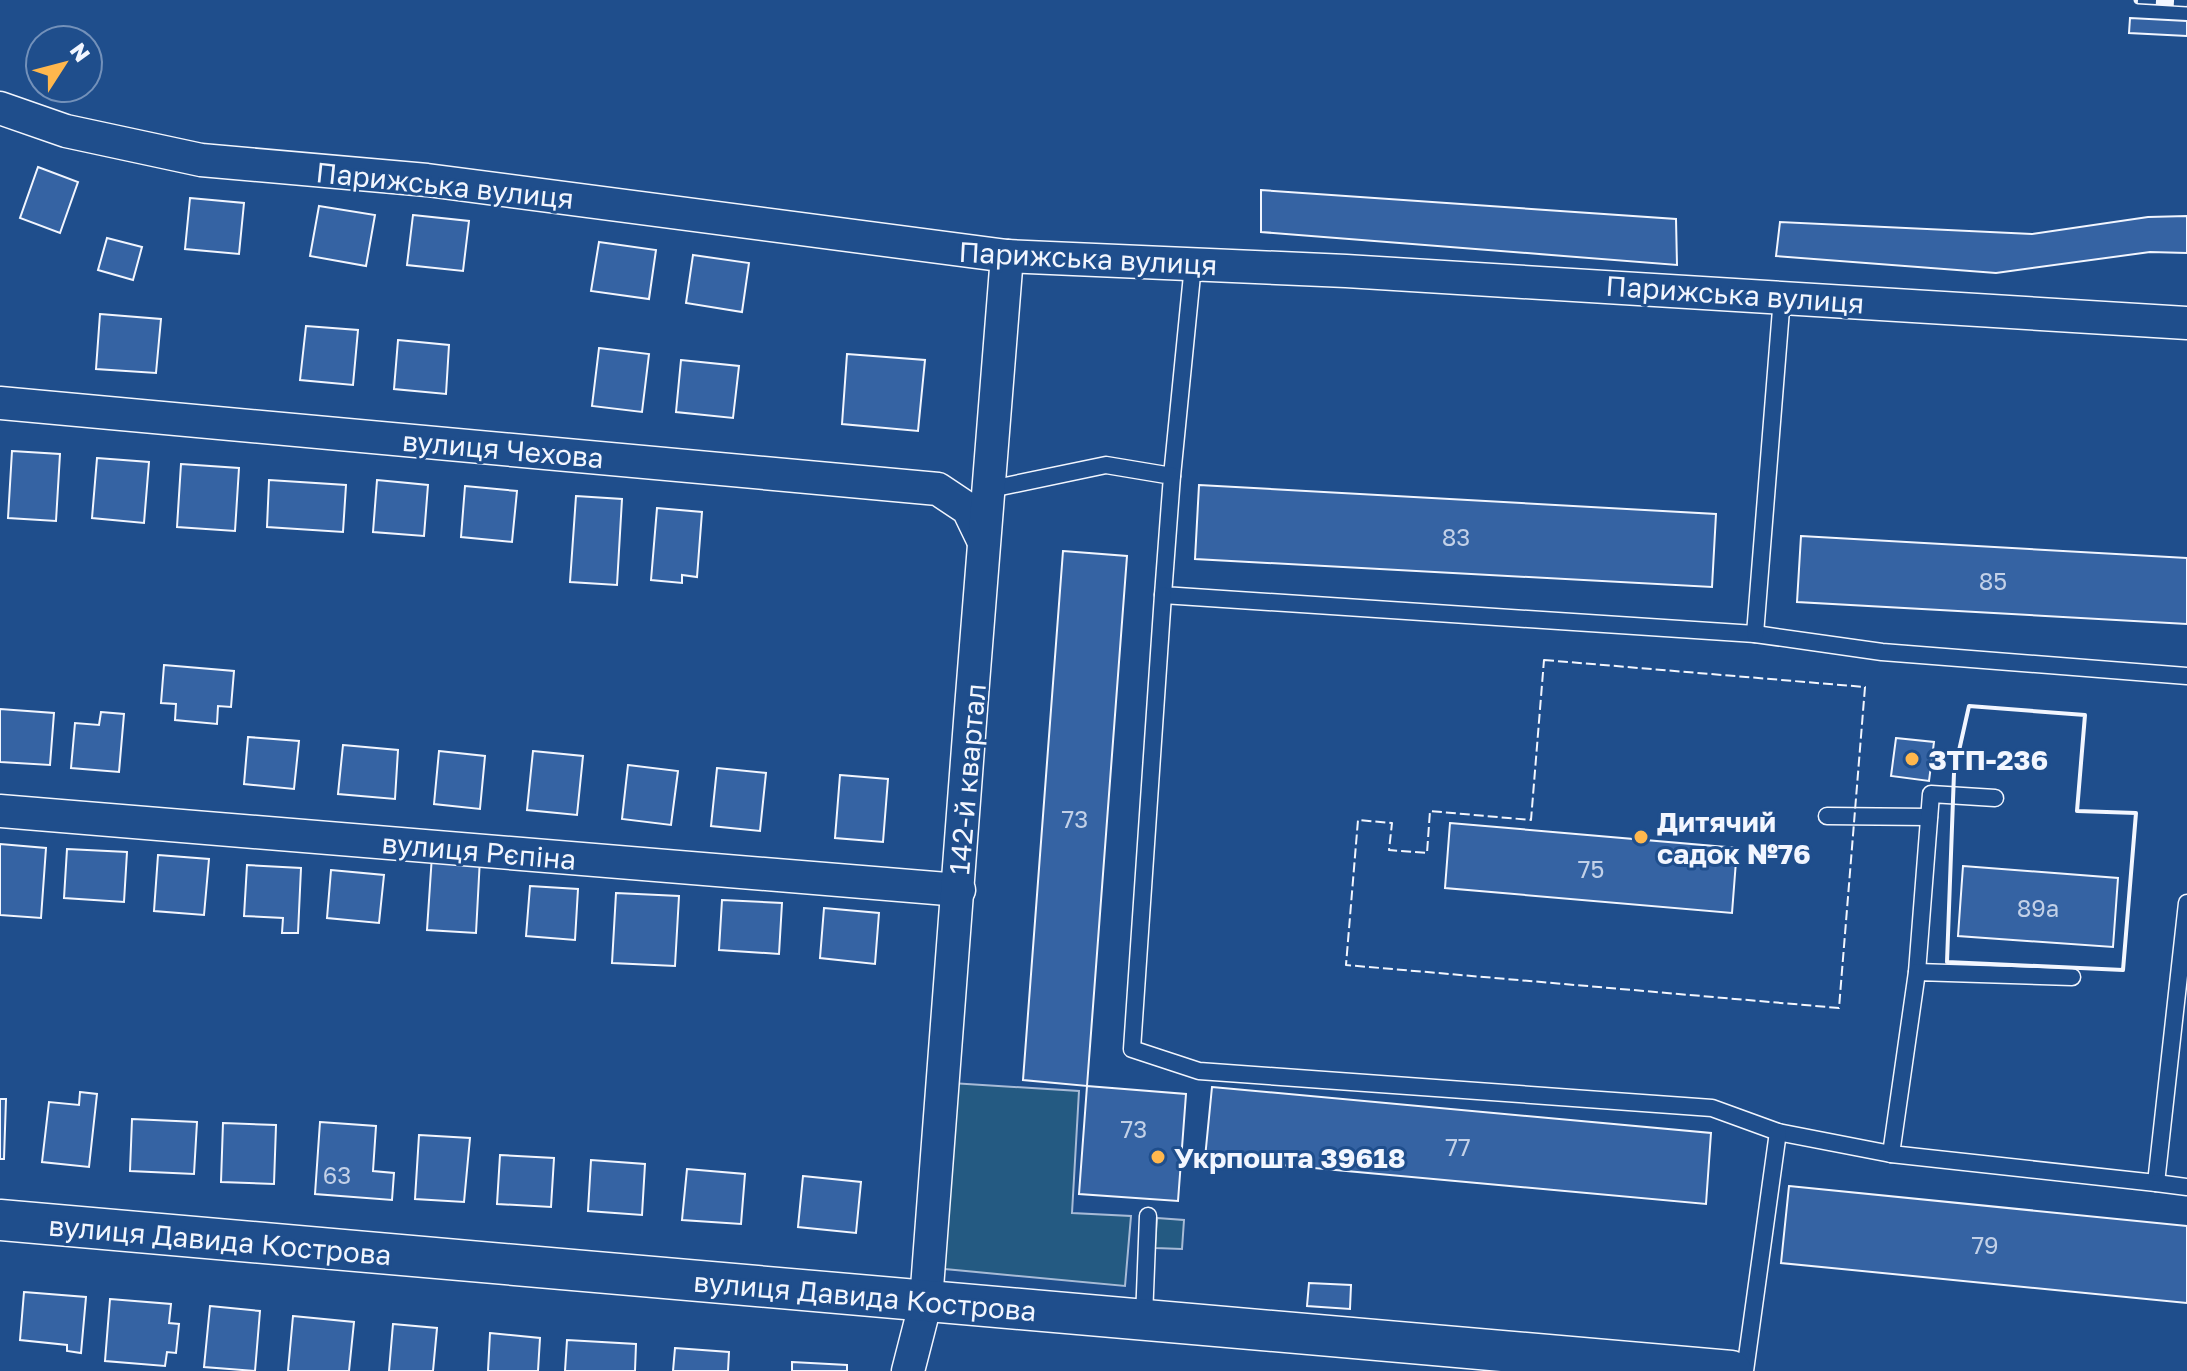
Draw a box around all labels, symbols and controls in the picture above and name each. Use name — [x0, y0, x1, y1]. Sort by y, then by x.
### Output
north arrow — [24, 24, 104, 104]
text: N — [65, 37, 96, 67]
street label: Парижська вулиця — [314, 155, 576, 215]
street label: Парижська вулиця — [958, 235, 1218, 281]
street label: Парижська вулиця — [1605, 269, 1865, 319]
street label: вулиця Чехова — [401, 424, 605, 474]
house number: 83 — [1442, 522, 1470, 551]
house number: 85 — [1979, 566, 2007, 595]
street label: 142-й квартал — [942, 682, 992, 876]
place label: ЗТП-236 — [1928, 743, 2048, 776]
marker: ЗТП-236 — [1903, 750, 1921, 768]
house number: 73 — [1062, 804, 1088, 833]
place label: Дитячий садок №76 — [1657, 805, 1811, 870]
street label: вулиця Рєпіна — [380, 826, 578, 876]
marker: Дитячий садок №76 — [1632, 828, 1650, 846]
house number: 75 — [1578, 854, 1604, 883]
house number: 89а — [2017, 893, 2059, 922]
house number: 73 — [1121, 1114, 1147, 1143]
house number: 77 — [1445, 1132, 1471, 1161]
place label: Укрпошта 39618 — [1174, 1141, 1406, 1174]
marker: Укрпошта 39618 — [1149, 1148, 1167, 1166]
house number: 63 — [323, 1160, 351, 1189]
street label: вулиця Давида Кострова — [47, 1209, 393, 1271]
house number: 79 — [1971, 1230, 1999, 1259]
street label: вулиця Давида Кострова — [692, 1265, 1038, 1327]

